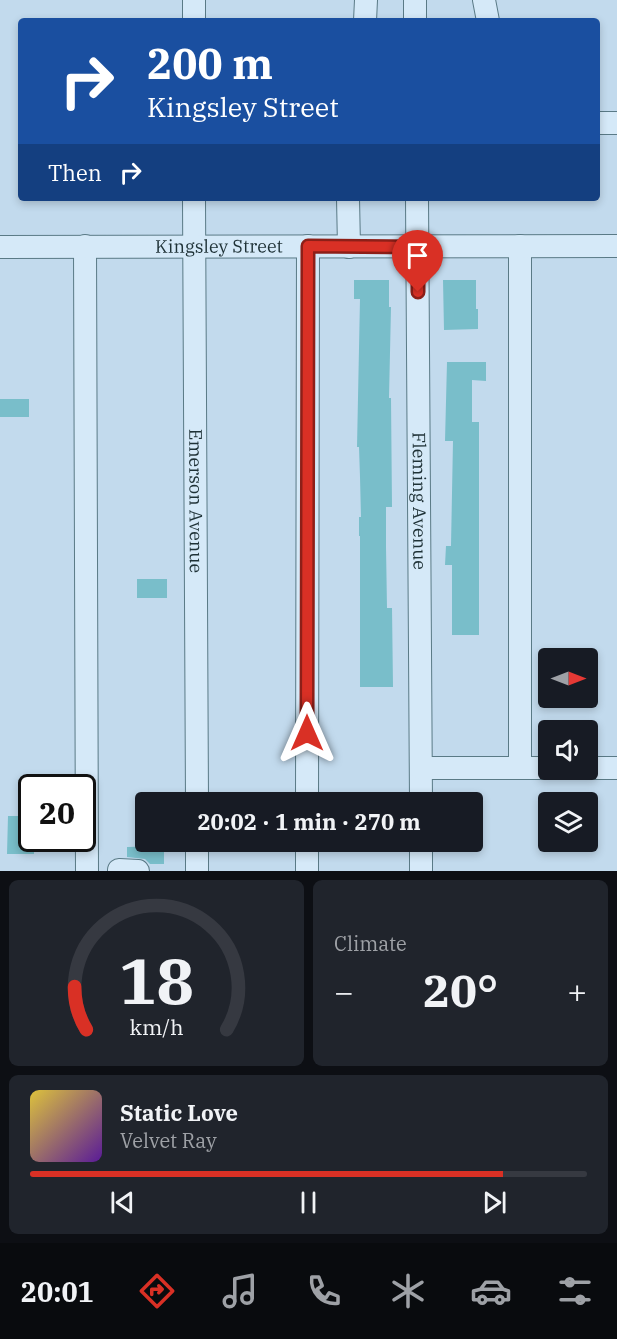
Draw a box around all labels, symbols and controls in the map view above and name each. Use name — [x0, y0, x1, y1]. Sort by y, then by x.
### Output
text: 200 m — [147, 36, 273, 91]
icon: right — [48, 42, 126, 120]
text: Kingsley Street — [147, 89, 339, 124]
icon: right — [114, 156, 147, 189]
text: Then — [48, 158, 102, 187]
pin — [392, 230, 443, 292]
street label: Kingsley Street — [155, 235, 283, 258]
icon: arrive — [401, 239, 434, 272]
street label: Emerson Avenue — [184, 429, 208, 573]
street label: Fleming Avenue — [408, 432, 431, 570]
north arrow — [538, 648, 598, 708]
map controls — [538, 648, 598, 852]
position arrow — [275, 701, 339, 765]
button: sound — [538, 720, 598, 780]
speed limit sign: 20 — [18, 774, 96, 852]
button: layers — [538, 792, 598, 852]
text: 20:02 · 1 min · 270 m — [197, 807, 421, 836]
text: Climate — [334, 930, 407, 957]
text: 18 — [119, 940, 194, 1021]
text: 20° — [423, 961, 498, 1019]
text: − — [334, 970, 354, 1013]
text: + — [567, 970, 587, 1013]
text: km/h — [129, 1013, 184, 1041]
text: Static Love — [120, 1098, 238, 1127]
text: Velvet Ray — [120, 1127, 217, 1154]
icon: previous — [106, 1186, 139, 1219]
icon: pause — [292, 1186, 325, 1219]
icon: next — [478, 1186, 511, 1219]
icon: directions — [136, 1270, 178, 1312]
icon: music — [219, 1270, 261, 1312]
icon: phone — [303, 1270, 345, 1312]
icon: climate — [387, 1270, 429, 1312]
icon: car — [470, 1270, 512, 1312]
icon: filters — [554, 1270, 596, 1312]
text: 20:01 — [21, 1274, 94, 1309]

